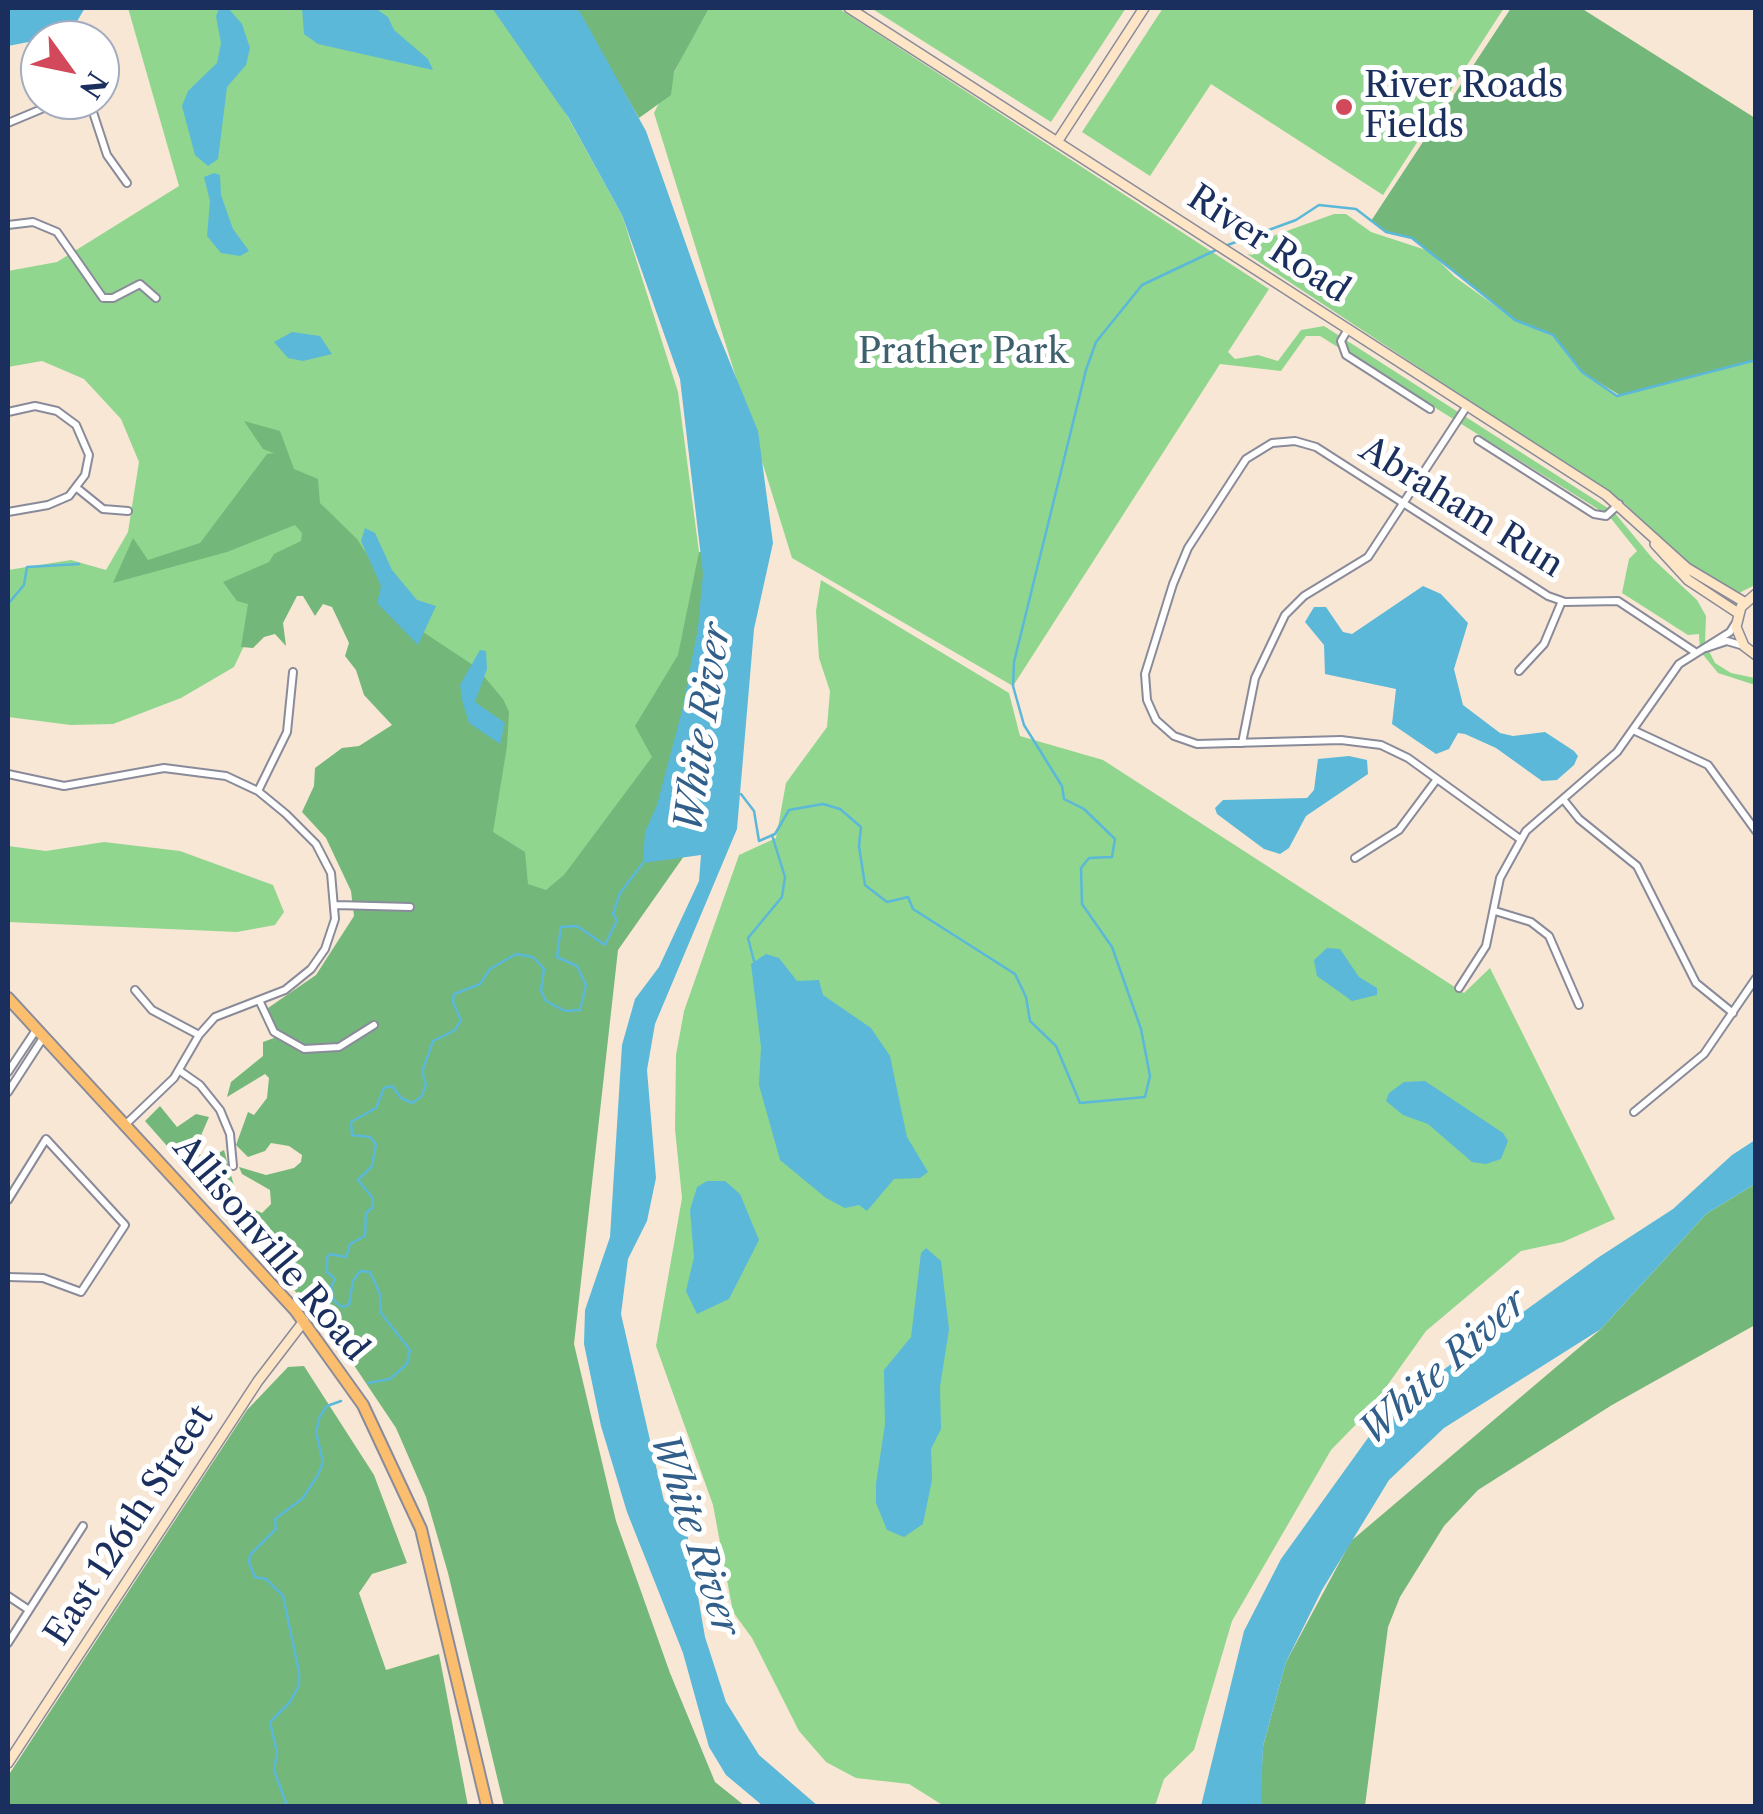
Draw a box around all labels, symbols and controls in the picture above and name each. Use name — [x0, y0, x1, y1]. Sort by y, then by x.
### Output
north arrow — [20, 20, 120, 120]
text: N — [73, 66, 114, 105]
place label: River Roads Fields — [1364, 66, 1563, 148]
marker: River Roads Fields — [1333, 96, 1355, 118]
street label: River Road — [1179, 177, 1357, 313]
park label: Prather Park — [858, 332, 1068, 374]
street label: Abraham Run — [1352, 429, 1570, 587]
water label: White River — [667, 620, 741, 836]
street label: Allisonville Road — [164, 1128, 376, 1370]
water label: White River — [1350, 1280, 1538, 1456]
street label: East 126th Street — [37, 1398, 223, 1654]
water label: White River — [640, 1428, 748, 1642]

